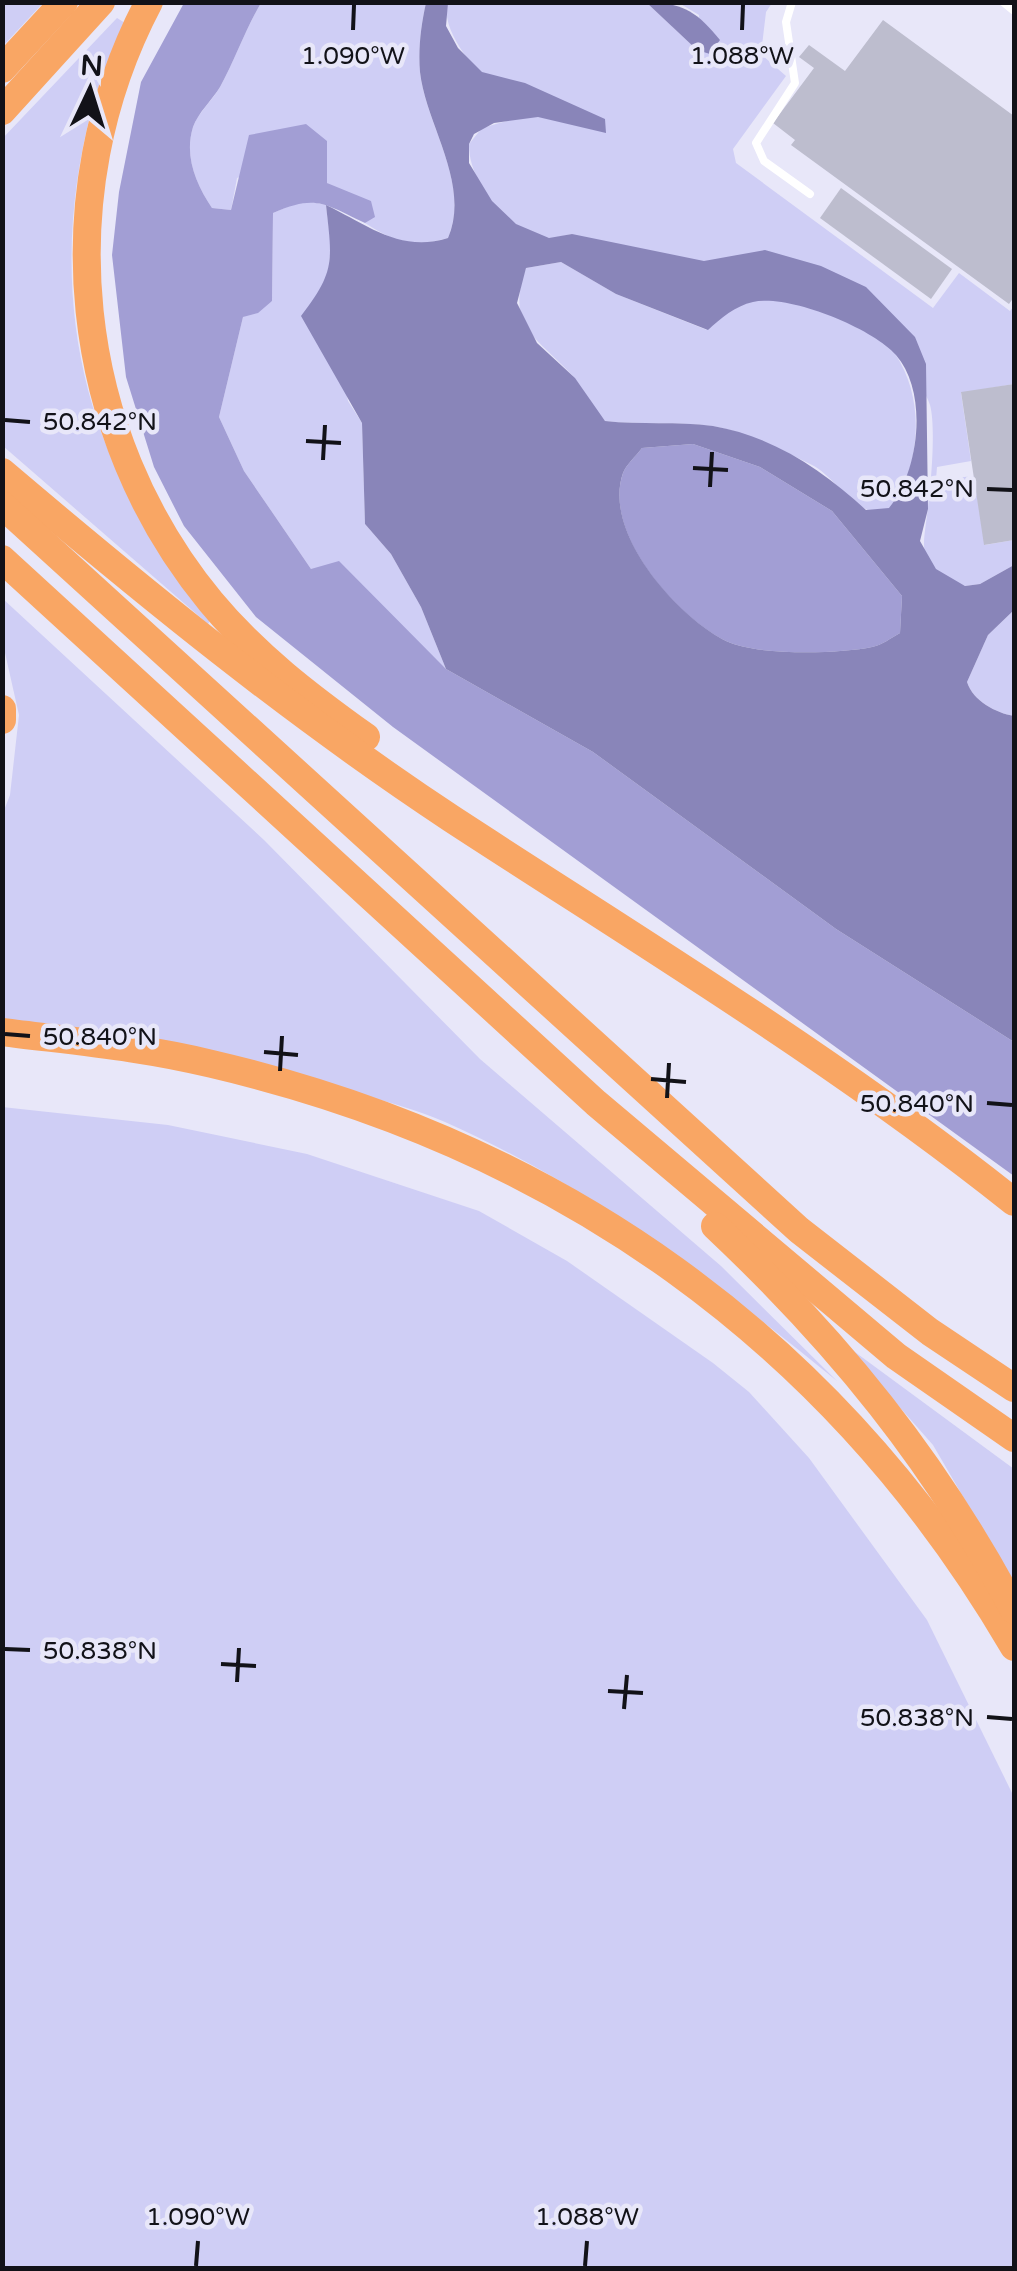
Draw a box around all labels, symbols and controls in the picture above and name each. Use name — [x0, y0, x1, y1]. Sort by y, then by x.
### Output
north arrow — [40, 40, 140, 140]
text: 1.090°W — [301, 41, 405, 71]
text: 1.088°W — [690, 41, 794, 71]
text: N — [79, 48, 104, 84]
text: 50.842°N — [43, 407, 157, 437]
text: 50.842°N — [860, 474, 974, 504]
text: 50.840°N — [43, 1022, 157, 1052]
text: 50.840°N — [860, 1089, 974, 1119]
text: 50.838°N — [43, 1636, 157, 1666]
text: 50.838°N — [860, 1703, 974, 1733]
text: 1.090°W — [146, 2202, 250, 2232]
text: 1.088°W — [535, 2202, 639, 2232]

